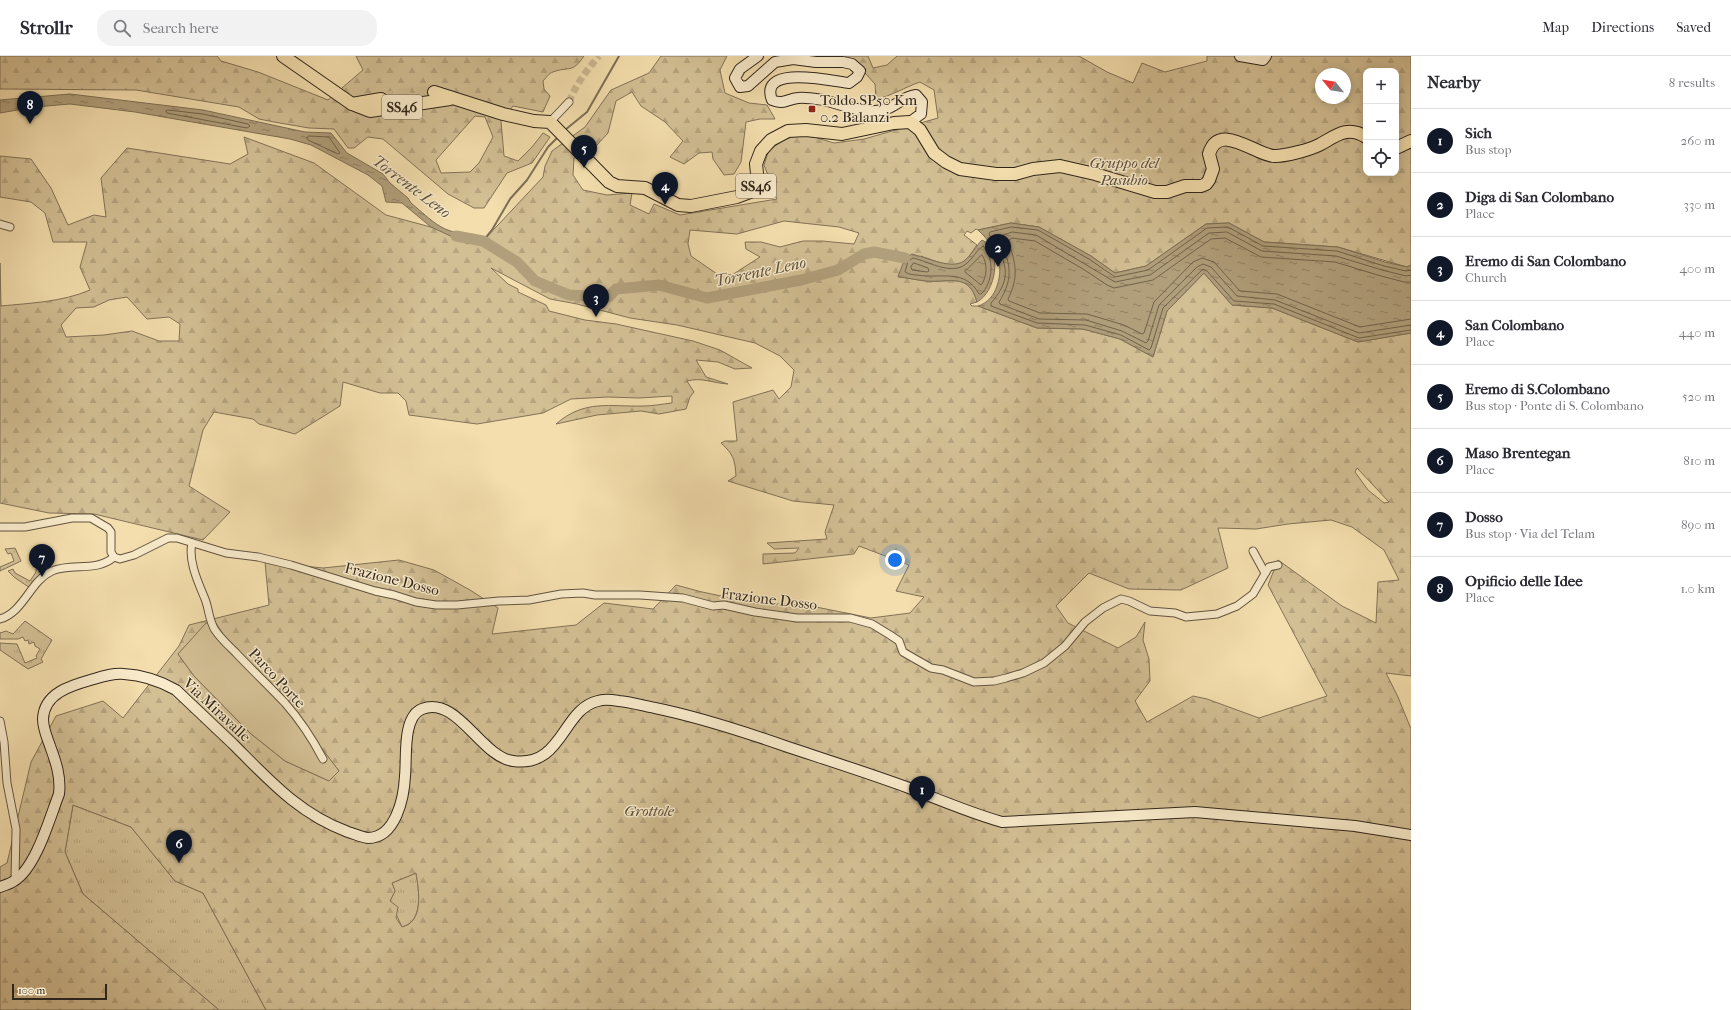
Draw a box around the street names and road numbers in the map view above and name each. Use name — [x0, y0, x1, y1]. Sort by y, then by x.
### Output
road number: SS46 — [382, 95, 422, 119]
road number: SS46 — [736, 174, 776, 198]
street label: Frazione Dosso — [343, 559, 442, 600]
street label: Frazione Dosso — [720, 584, 819, 614]
street label: Parco Porte — [245, 644, 310, 712]
street label: Via Miravalle — [179, 674, 255, 746]

